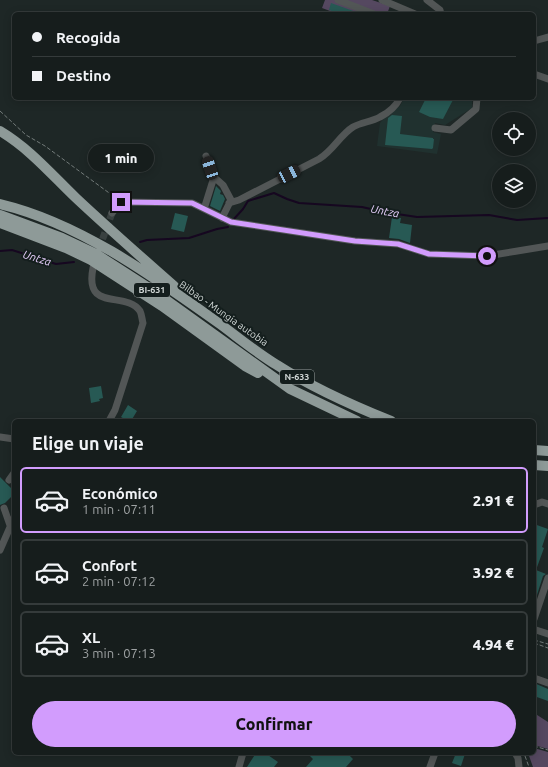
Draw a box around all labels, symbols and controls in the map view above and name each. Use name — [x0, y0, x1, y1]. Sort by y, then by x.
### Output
text: Recogida — [56, 29, 120, 46]
text: Destino — [56, 67, 111, 84]
map controls — [492, 112, 536, 208]
button: locate — [492, 112, 536, 156]
callout: 1 min — [88, 144, 154, 172]
text: 1 min — [104, 151, 138, 165]
car — [201, 155, 219, 181]
car — [276, 163, 302, 185]
button: layers — [492, 164, 536, 208]
route end — [112, 193, 130, 211]
water label: Untza — [370, 202, 400, 220]
route start — [478, 247, 496, 265]
water label: Untza — [21, 248, 53, 268]
street label: Bilbao - Mungia autobia — [177, 279, 270, 348]
road number: BI-631 — [134, 283, 170, 297]
road number: N-633 — [280, 370, 314, 384]
text: Elige un viaje — [32, 433, 144, 453]
icon: car — [34, 482, 70, 518]
text: Económico — [82, 485, 158, 502]
text: 2.91 € — [473, 492, 514, 509]
text: 1 min · 07:11 — [82, 502, 156, 516]
icon: car — [34, 554, 70, 590]
text: Confort — [82, 557, 137, 574]
text: 3.92 € — [473, 564, 514, 581]
text: 2 min · 07:12 — [82, 574, 156, 588]
icon: car — [34, 626, 70, 662]
text: XL — [82, 629, 100, 646]
text: 4.94 € — [473, 636, 514, 653]
text: 3 min · 07:13 — [82, 646, 156, 660]
button: Confirmar — [32, 701, 516, 747]

